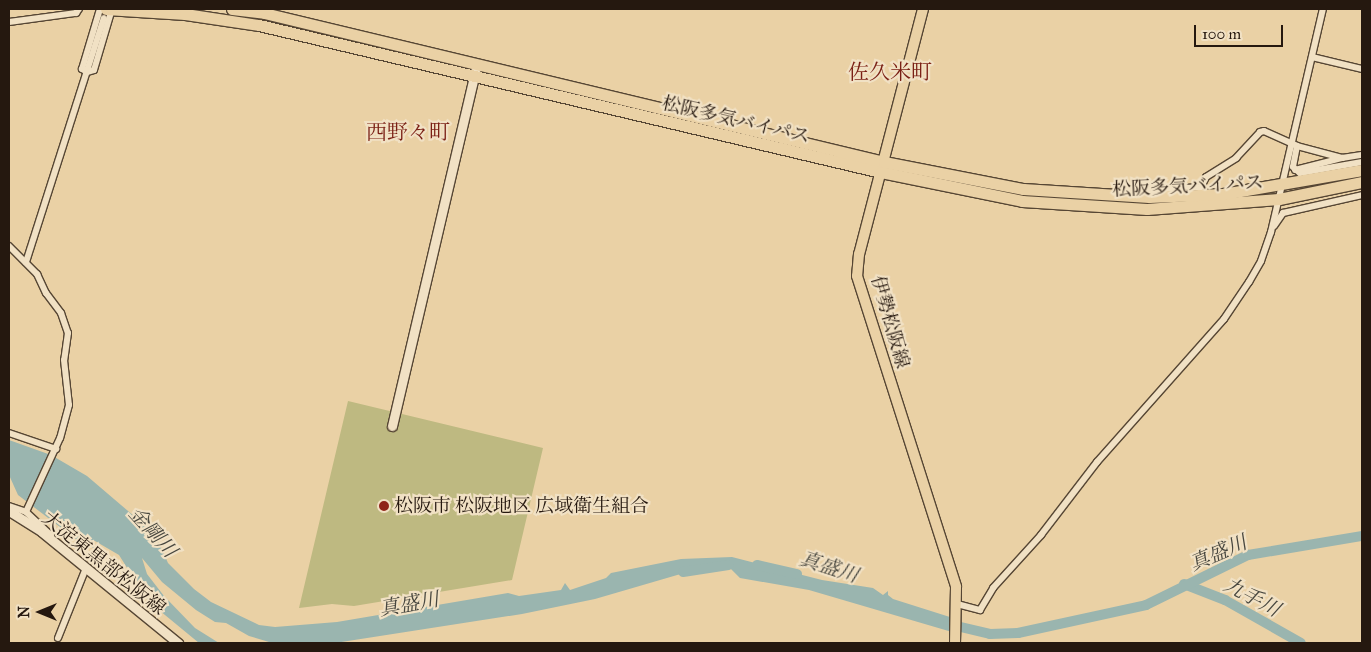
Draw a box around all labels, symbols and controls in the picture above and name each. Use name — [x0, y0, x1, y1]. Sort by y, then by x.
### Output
scale bar — [1196, 15, 1285, 47]
text: 100 m — [1202, 25, 1241, 43]
district label: 佐久米町 — [848, 59, 932, 85]
street label: 松阪多気バイパス — [659, 92, 813, 148]
district label: 西野々町 — [366, 119, 450, 145]
street label: 松阪多気バイパス — [1112, 171, 1264, 201]
street label: 伊勢松阪線 — [866, 273, 914, 371]
place label: 松阪市 松阪地区 広域衛生組合 — [394, 495, 649, 517]
marker: 松阪市 松阪地区 広域衛生組合 — [378, 500, 390, 512]
water label: 金剛川 — [124, 502, 182, 562]
street label: 大淀東黒部松阪線 — [38, 506, 170, 620]
water label: 真盛川 — [1186, 530, 1250, 576]
water label: 真盛川 — [797, 546, 861, 588]
water label: 九手川 — [1220, 572, 1284, 622]
north arrow — [15, 587, 65, 637]
water label: 真盛川 — [377, 587, 441, 621]
text: N — [16, 606, 33, 618]

